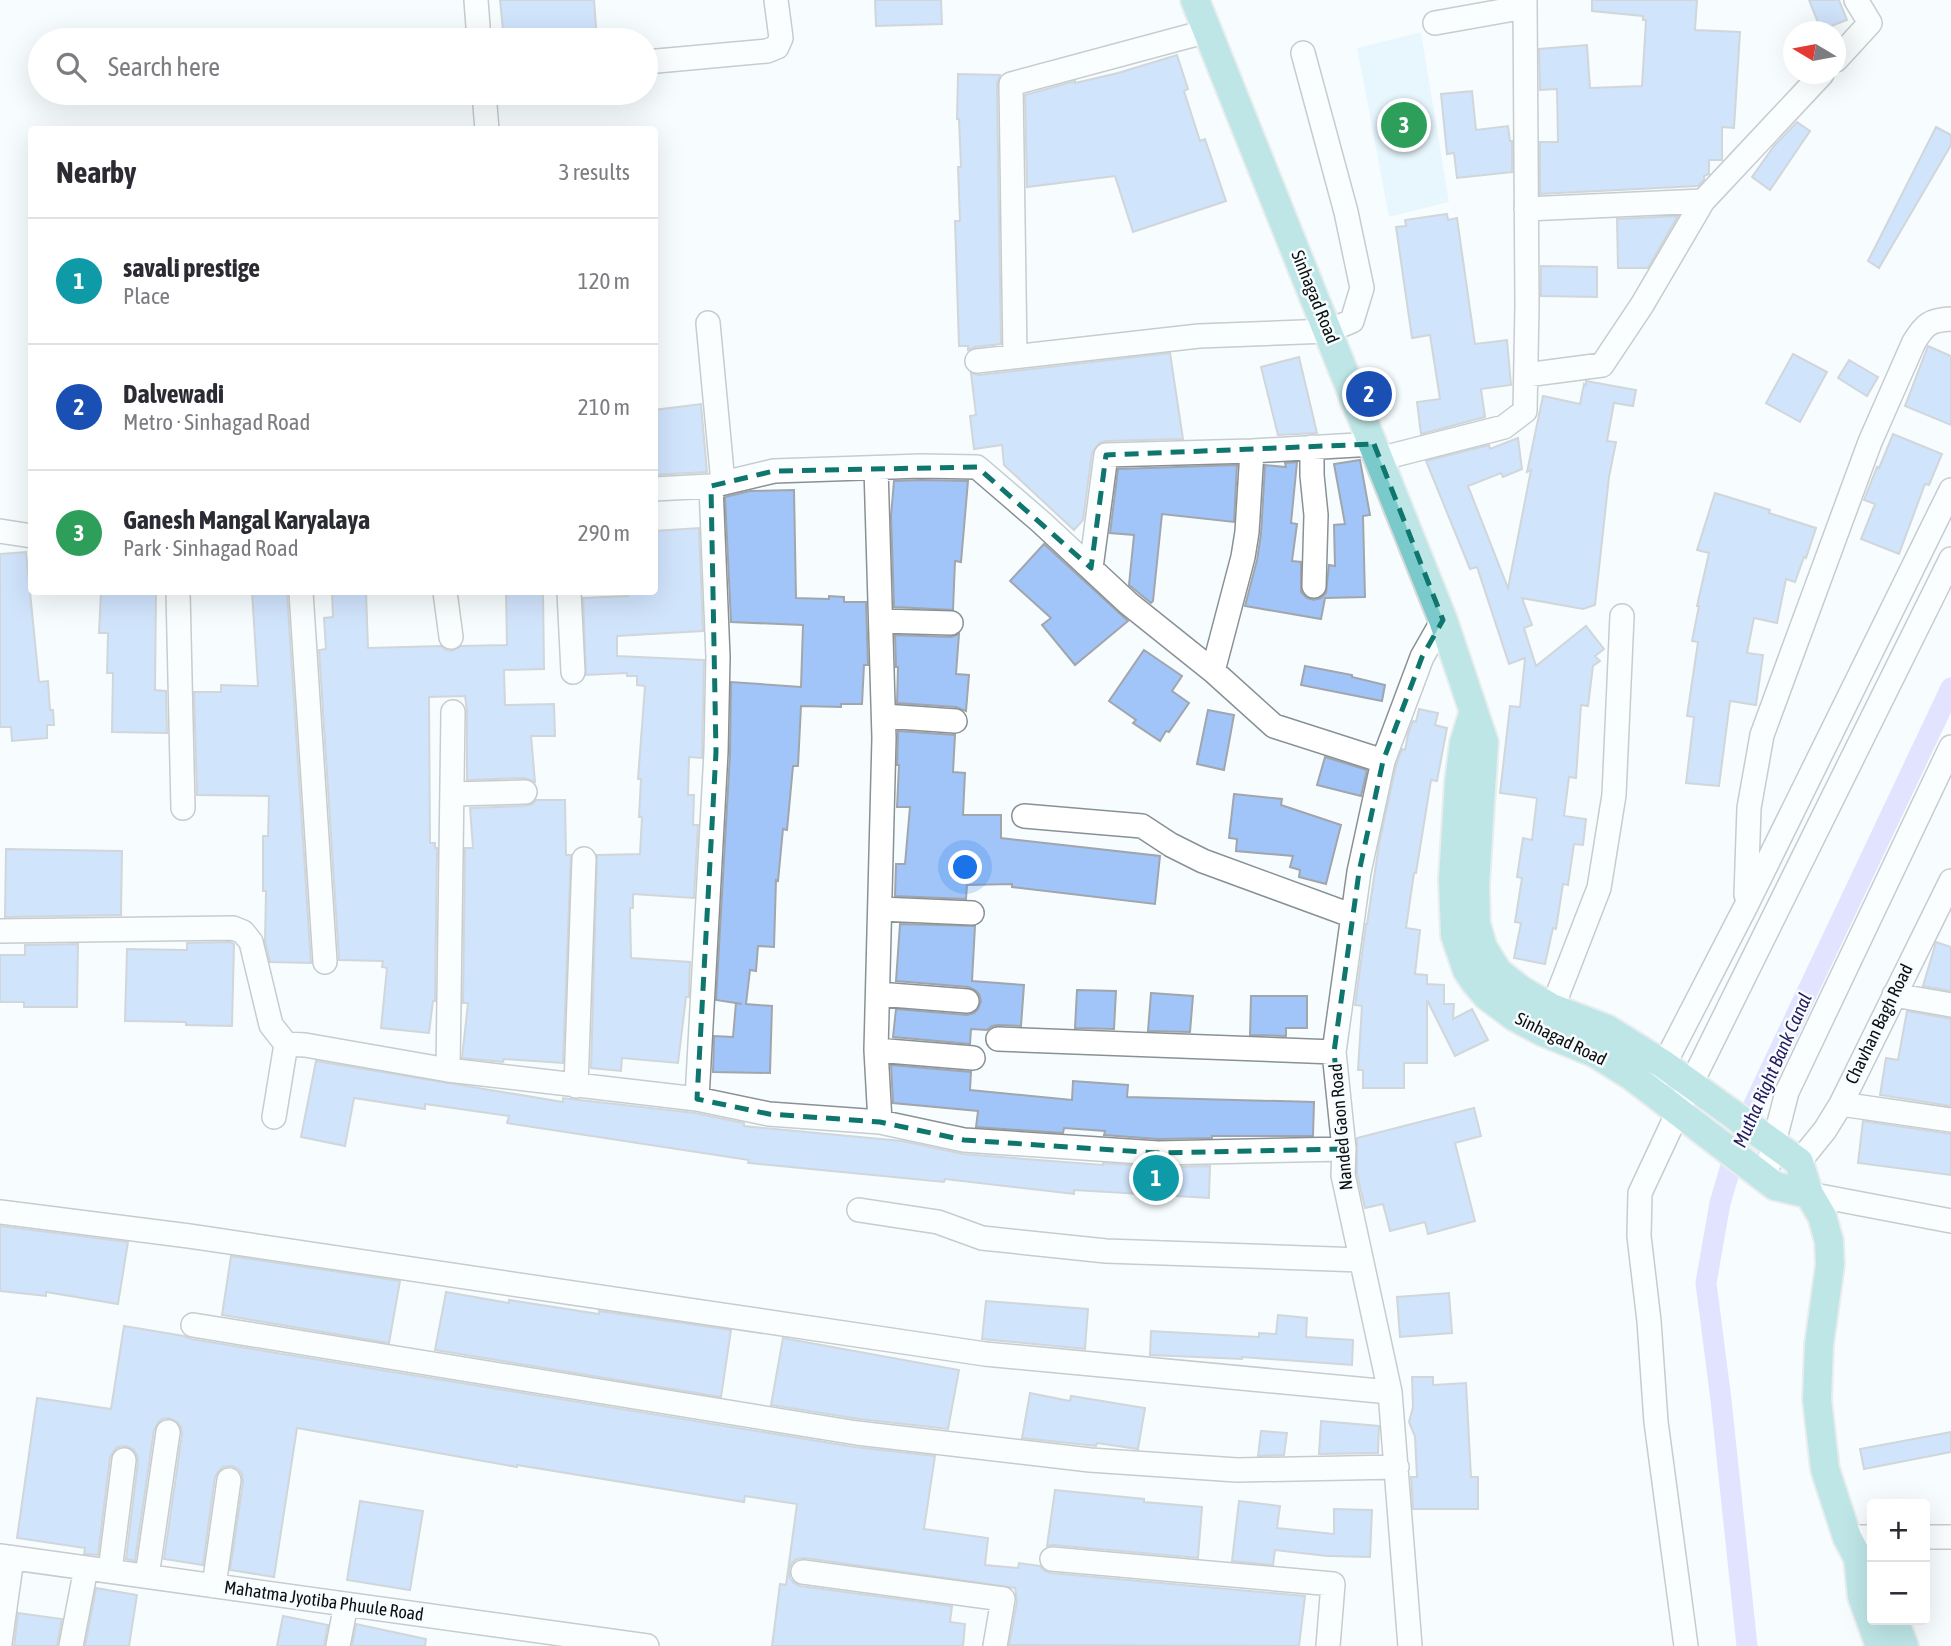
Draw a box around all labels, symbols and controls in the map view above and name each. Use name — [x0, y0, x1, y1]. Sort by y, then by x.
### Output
north arrow — [1783, 21, 1846, 84]
search box — [28, 28, 658, 105]
icon: search — [52, 48, 90, 86]
text: Search here — [108, 52, 220, 82]
pin: 3 — [1381, 99, 1427, 151]
text: Nearby — [56, 155, 136, 189]
text: 3 results — [559, 159, 630, 185]
street label: Sinhagad Road — [1287, 247, 1344, 346]
text: savali prestige — [123, 253, 260, 283]
text: 1 — [74, 268, 84, 294]
text: 120 m — [578, 268, 630, 294]
text: Place — [123, 283, 170, 309]
pin: 2 — [1346, 368, 1392, 420]
text: Dalvewadi — [123, 379, 224, 409]
text: 2 — [74, 394, 84, 420]
text: 210 m — [578, 394, 630, 420]
text: Metro · Sinhagad Road — [123, 409, 310, 435]
text: Ganesh Mangal Karyalaya — [123, 505, 370, 535]
text: 3 — [74, 520, 84, 546]
text: 290 m — [578, 520, 630, 546]
text: Park · Sinhagad Road — [123, 535, 299, 561]
your location — [948, 850, 982, 884]
street label: Chavhan Bagh Road — [1840, 960, 1917, 1087]
water label: Mutha Right Bank Canal — [1728, 989, 1816, 1151]
street label: Sinhagad Road — [1512, 1007, 1610, 1070]
street label: Nanded Gaon Road — [1324, 1063, 1357, 1191]
pin: 1 — [1133, 1152, 1179, 1204]
map controls — [1867, 1499, 1930, 1625]
button: + — [1867, 1499, 1930, 1562]
button: − — [1867, 1562, 1930, 1625]
street label: Mahatma Jyotiba Phuule Road — [223, 1576, 425, 1625]

